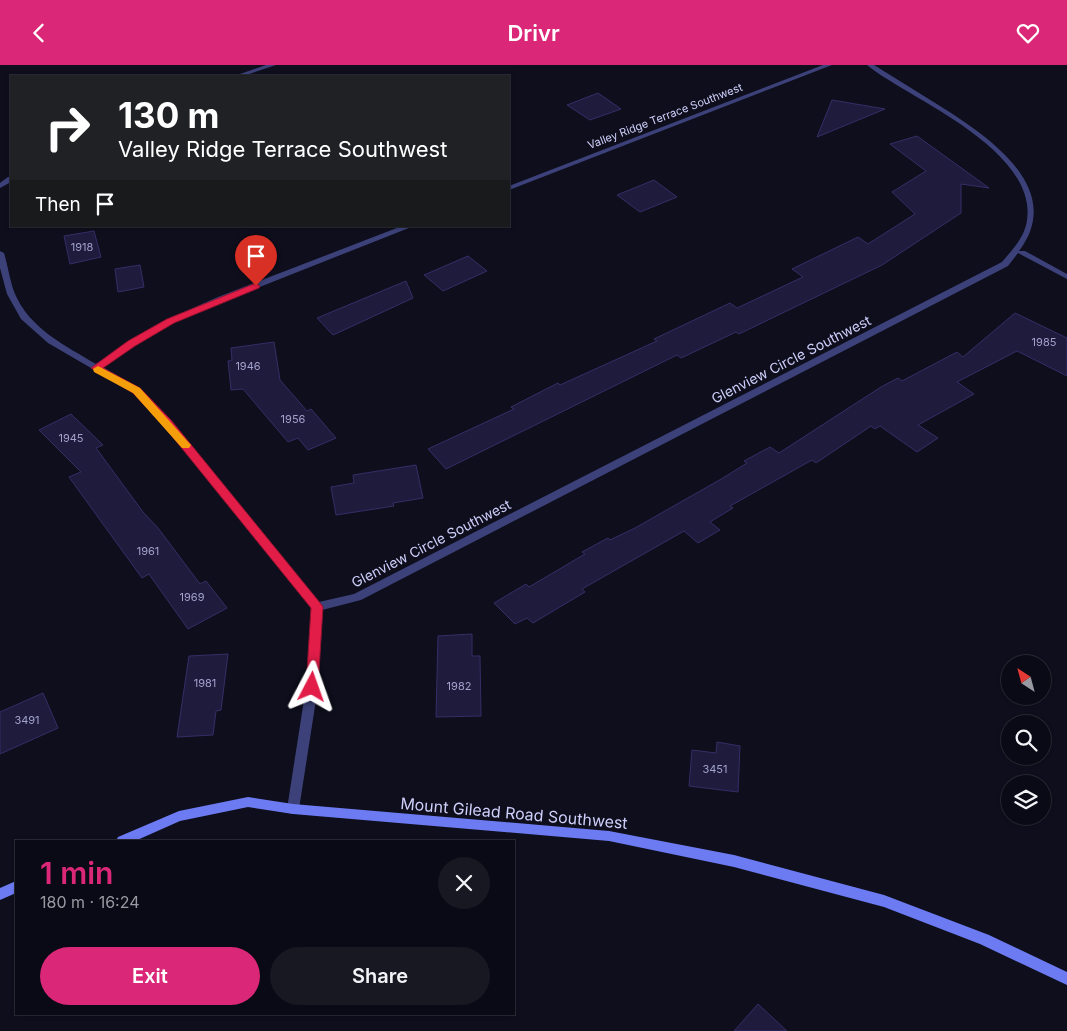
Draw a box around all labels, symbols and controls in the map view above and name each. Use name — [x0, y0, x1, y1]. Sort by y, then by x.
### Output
icon: back — [25, 19, 53, 47]
icon: heart — [1014, 19, 1042, 47]
text: Drivr — [507, 20, 560, 46]
street label: Valley Ridge Terrace Southwest — [586, 80, 745, 152]
text: 130 m — [118, 94, 220, 136]
icon: right — [35, 95, 100, 160]
text: Valley Ridge Terrace Southwest — [118, 136, 447, 162]
icon: arrive — [91, 190, 119, 218]
text: Then — [35, 193, 81, 216]
pin — [235, 235, 277, 286]
house number: 1918 — [71, 240, 93, 254]
icon: arrive — [242, 242, 270, 270]
street label: Glenview Circle Southwest — [708, 311, 874, 407]
house number: 1985 — [1032, 335, 1057, 349]
house number: 1946 — [235, 359, 261, 373]
house number: 1956 — [281, 412, 306, 426]
house number: 1945 — [58, 431, 84, 445]
street label: Glenview Circle Southwest — [348, 495, 514, 591]
house number: 1961 — [137, 544, 159, 558]
house number: 1969 — [180, 590, 205, 604]
north arrow — [1001, 655, 1051, 705]
map controls — [1001, 655, 1051, 825]
position arrow — [285, 660, 337, 712]
house number: 1981 — [194, 676, 216, 690]
house number: 1982 — [447, 679, 471, 693]
house number: 3491 — [14, 713, 40, 727]
button: search — [1001, 715, 1051, 765]
house number: 3451 — [702, 762, 728, 776]
button: layers — [1001, 775, 1051, 825]
street label: Mount Gilead Road Southwest — [400, 793, 628, 833]
text: 1 min — [40, 855, 113, 891]
button: close — [438, 857, 490, 909]
text: 180 m · 16:24 — [40, 892, 140, 912]
button: Exit — [40, 947, 260, 1005]
button: Share — [270, 947, 490, 1005]

